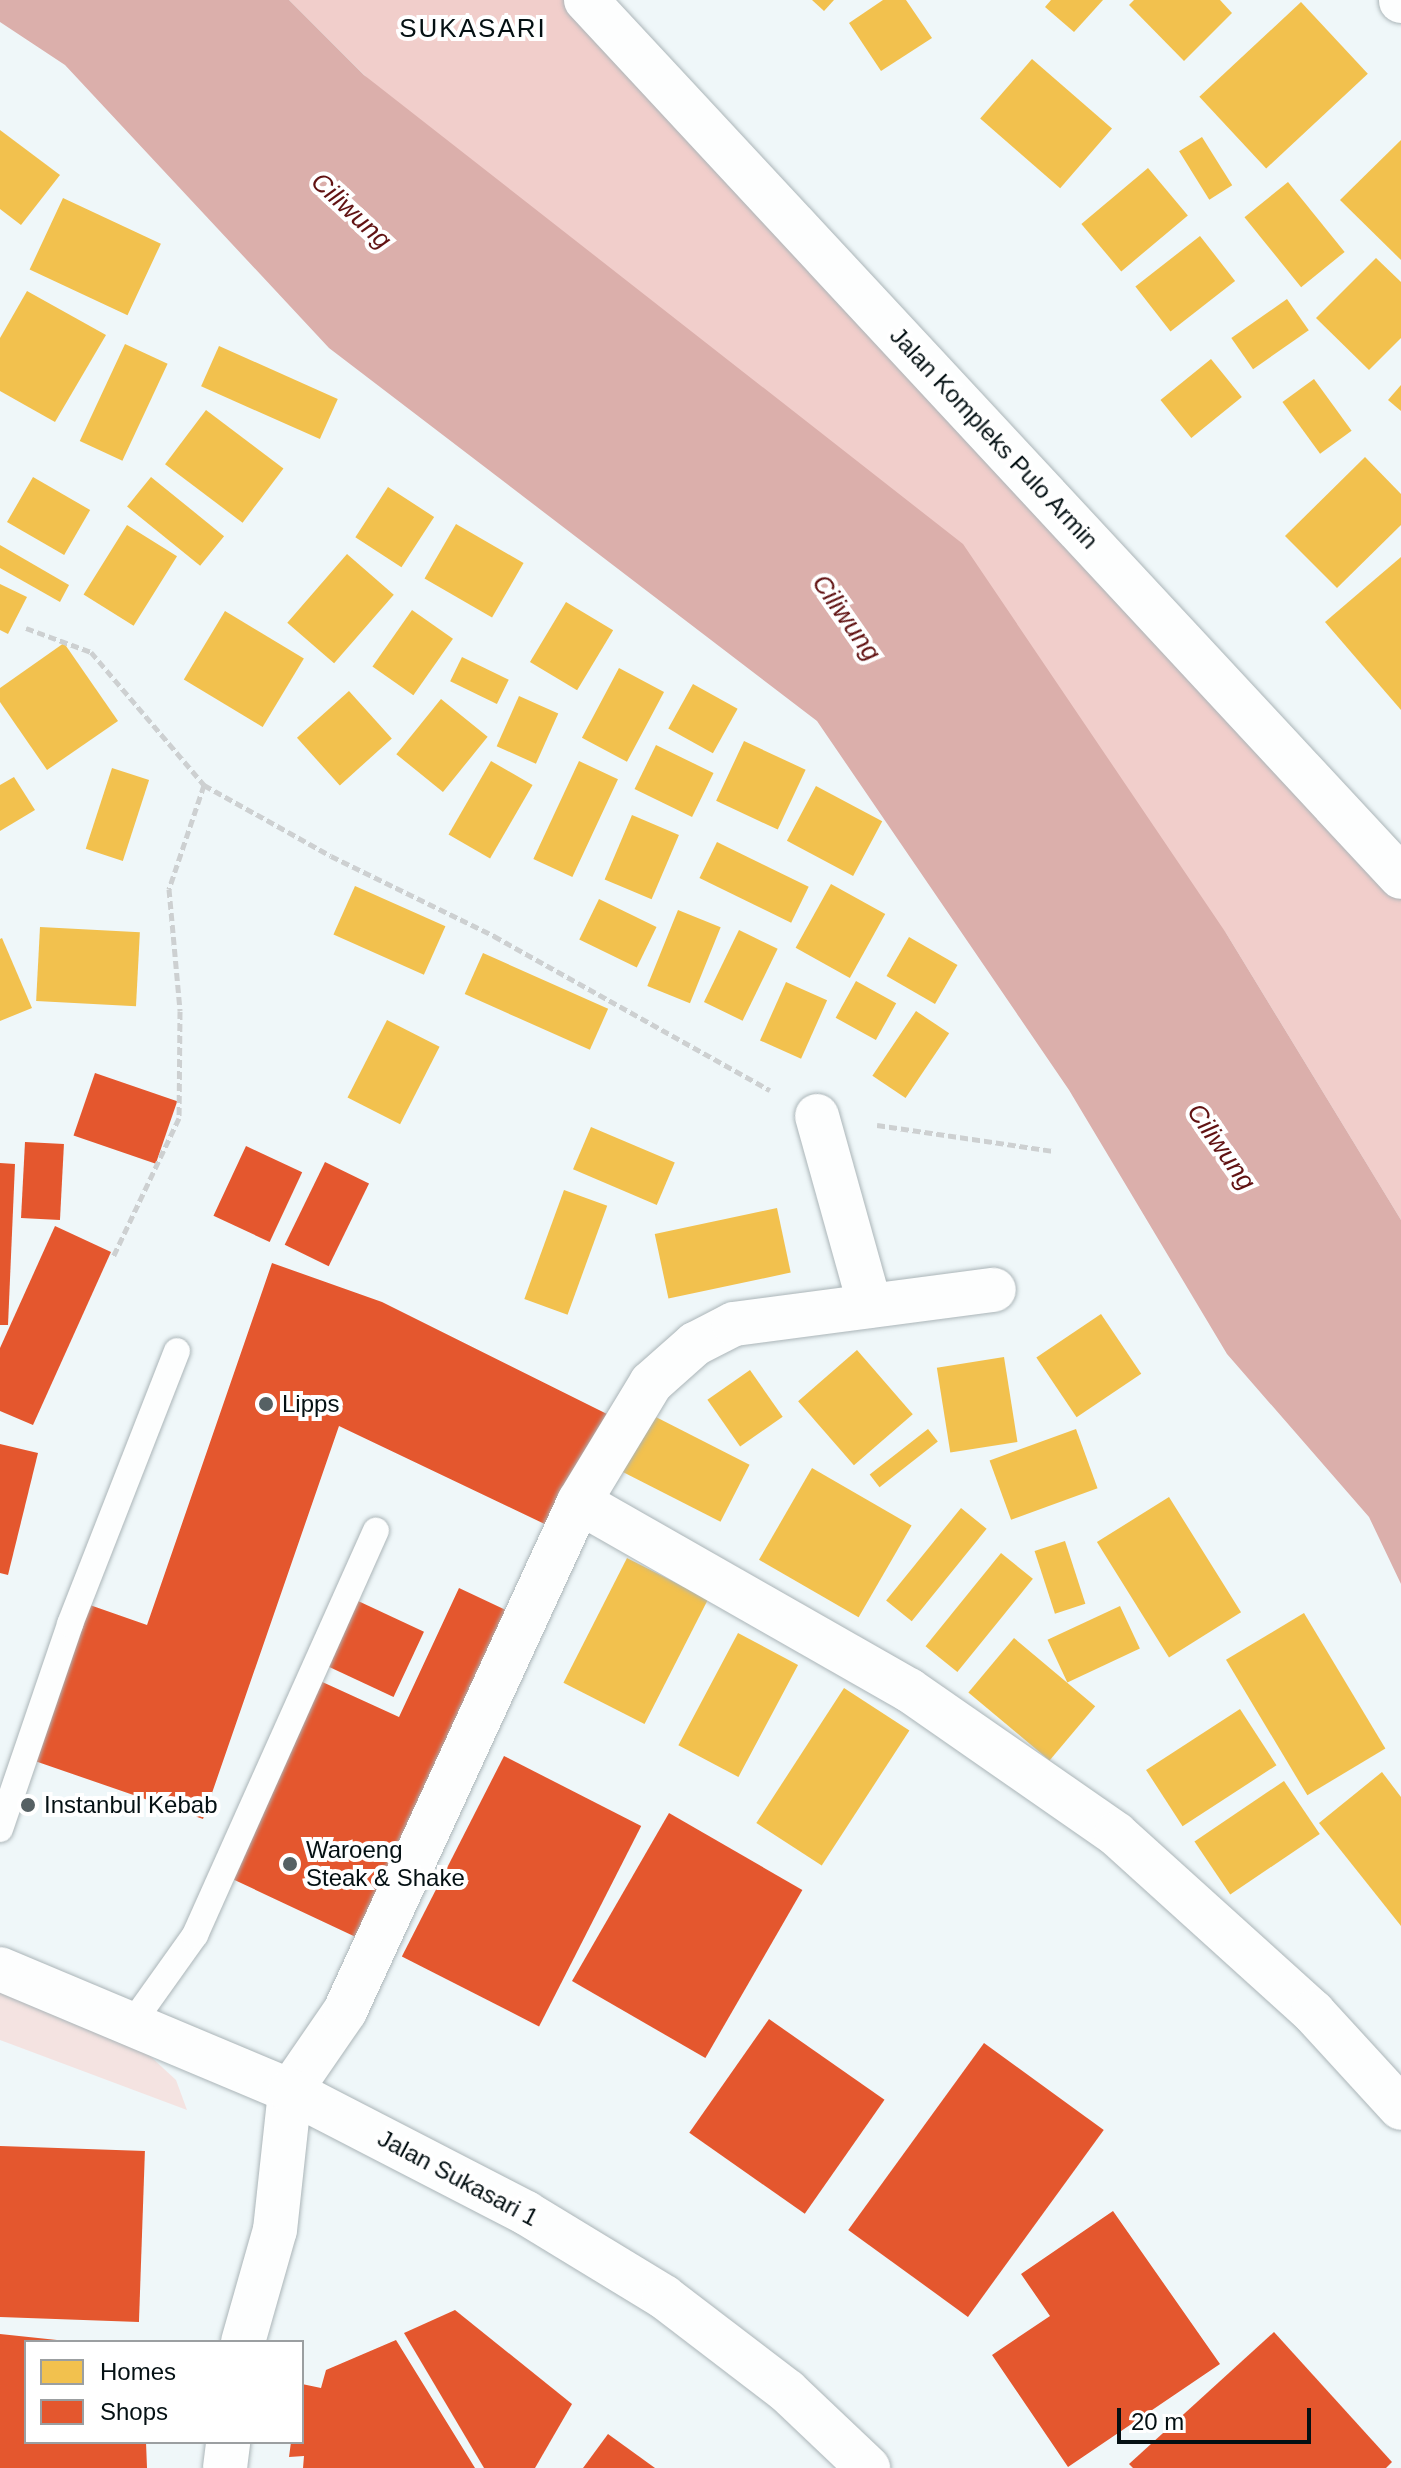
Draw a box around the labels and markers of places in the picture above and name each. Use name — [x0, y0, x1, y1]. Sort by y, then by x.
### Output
place label: Lipps — [282, 1390, 339, 1418]
marker: Lipps — [257, 1395, 275, 1413]
place label: Instanbul Kebab — [44, 1791, 217, 1819]
marker: Instanbul Kebab — [19, 1796, 37, 1814]
place label: Waroeng Steak & Shake — [306, 1836, 465, 1892]
marker: Waroeng Steak & Shake — [281, 1855, 299, 1873]

